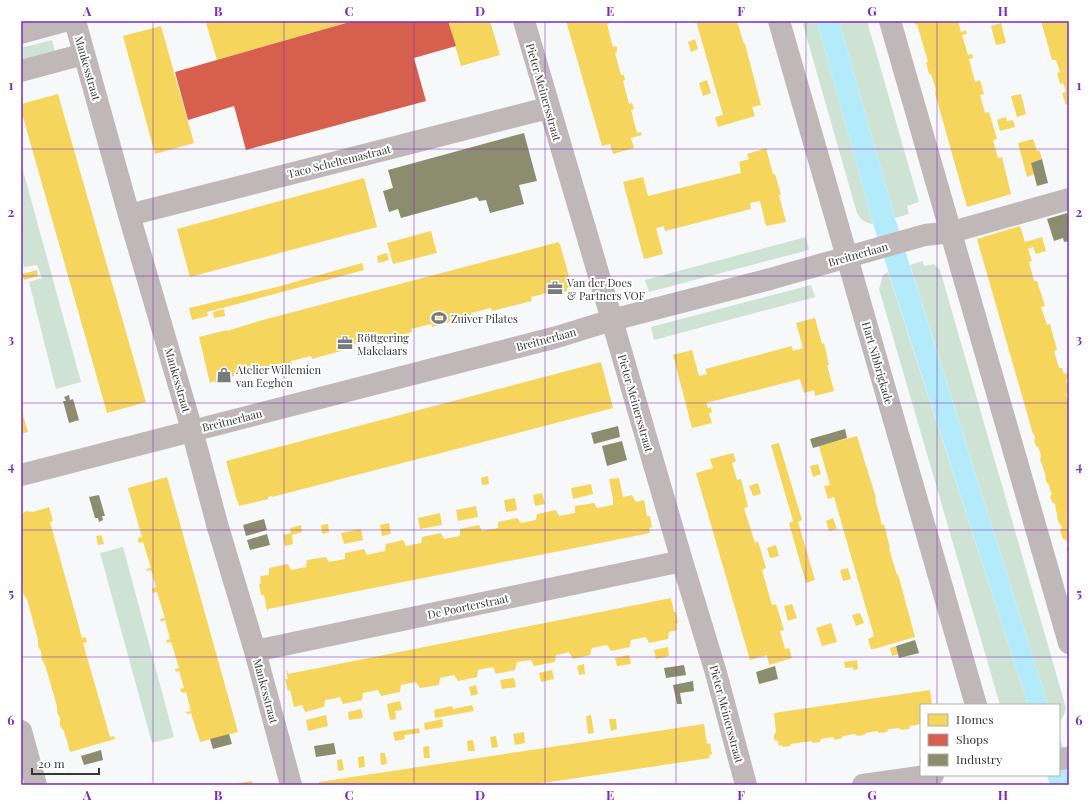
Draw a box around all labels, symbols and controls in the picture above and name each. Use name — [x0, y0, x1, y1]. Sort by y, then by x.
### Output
text: A — [82, 2, 92, 19]
text: B — [214, 2, 223, 19]
text: C — [344, 2, 354, 19]
text: D — [475, 2, 485, 19]
text: E — [606, 2, 614, 19]
text: F — [737, 2, 745, 19]
text: G — [867, 2, 877, 19]
text: H — [998, 2, 1008, 19]
street label: Mankesstraat — [72, 34, 104, 102]
street label: Pieter Meinersstraat — [523, 42, 565, 143]
text: 1 — [9, 76, 14, 93]
text: 1 — [1077, 76, 1082, 93]
street label: Taco Scheltemastraat — [286, 141, 392, 181]
text: 2 — [8, 203, 15, 220]
text: 2 — [1076, 203, 1083, 220]
street label: Breitnerlaan — [826, 238, 890, 270]
place label: Van der Does & Partners VOF — [566, 275, 645, 303]
office icon: Van der Does & Partners VOF — [546, 279, 564, 297]
sports icon: Zuiver Pilates — [430, 309, 448, 327]
place label: Zuiver Pilates — [451, 311, 518, 326]
street label: Hart Nibbrigkade — [859, 320, 897, 407]
street label: Breitnerlaan — [514, 324, 578, 354]
text: 3 — [8, 330, 14, 347]
place label: Röttgering Makelaars — [357, 330, 409, 358]
text: 3 — [1076, 330, 1082, 347]
office icon: Röttgering Makelaars — [336, 334, 354, 352]
street label: Mankesstraat — [162, 346, 194, 414]
street label: Pieter Meinersstraat — [615, 353, 657, 454]
place label: Atelier Willemien van Eeghen — [235, 362, 322, 390]
shop icon: Atelier Willemien van Eeghen — [215, 366, 233, 384]
street label: Breitnerlaan — [200, 405, 264, 435]
text: 4 — [8, 457, 15, 474]
text: 4 — [1076, 457, 1083, 474]
text: 5 — [8, 584, 14, 601]
text: 5 — [1076, 584, 1082, 601]
street label: De Poorterstraat — [426, 590, 510, 622]
street label: Mankesstraat — [250, 657, 282, 725]
street label: Pieter Meinersstraat — [707, 663, 747, 765]
legend — [920, 704, 1060, 776]
text: 6 — [7, 711, 15, 728]
text: Homes — [956, 711, 994, 727]
text: 6 — [1075, 711, 1083, 728]
text: Shops — [956, 731, 988, 747]
scale bar — [32, 750, 99, 776]
text: Industry — [956, 751, 1002, 767]
text: 20 m — [38, 755, 65, 771]
text: A — [82, 786, 92, 803]
text: B — [214, 786, 223, 803]
text: C — [344, 786, 354, 803]
text: D — [475, 786, 485, 803]
text: E — [606, 786, 614, 803]
text: F — [737, 786, 745, 803]
text: G — [867, 786, 877, 803]
text: H — [998, 786, 1008, 803]

